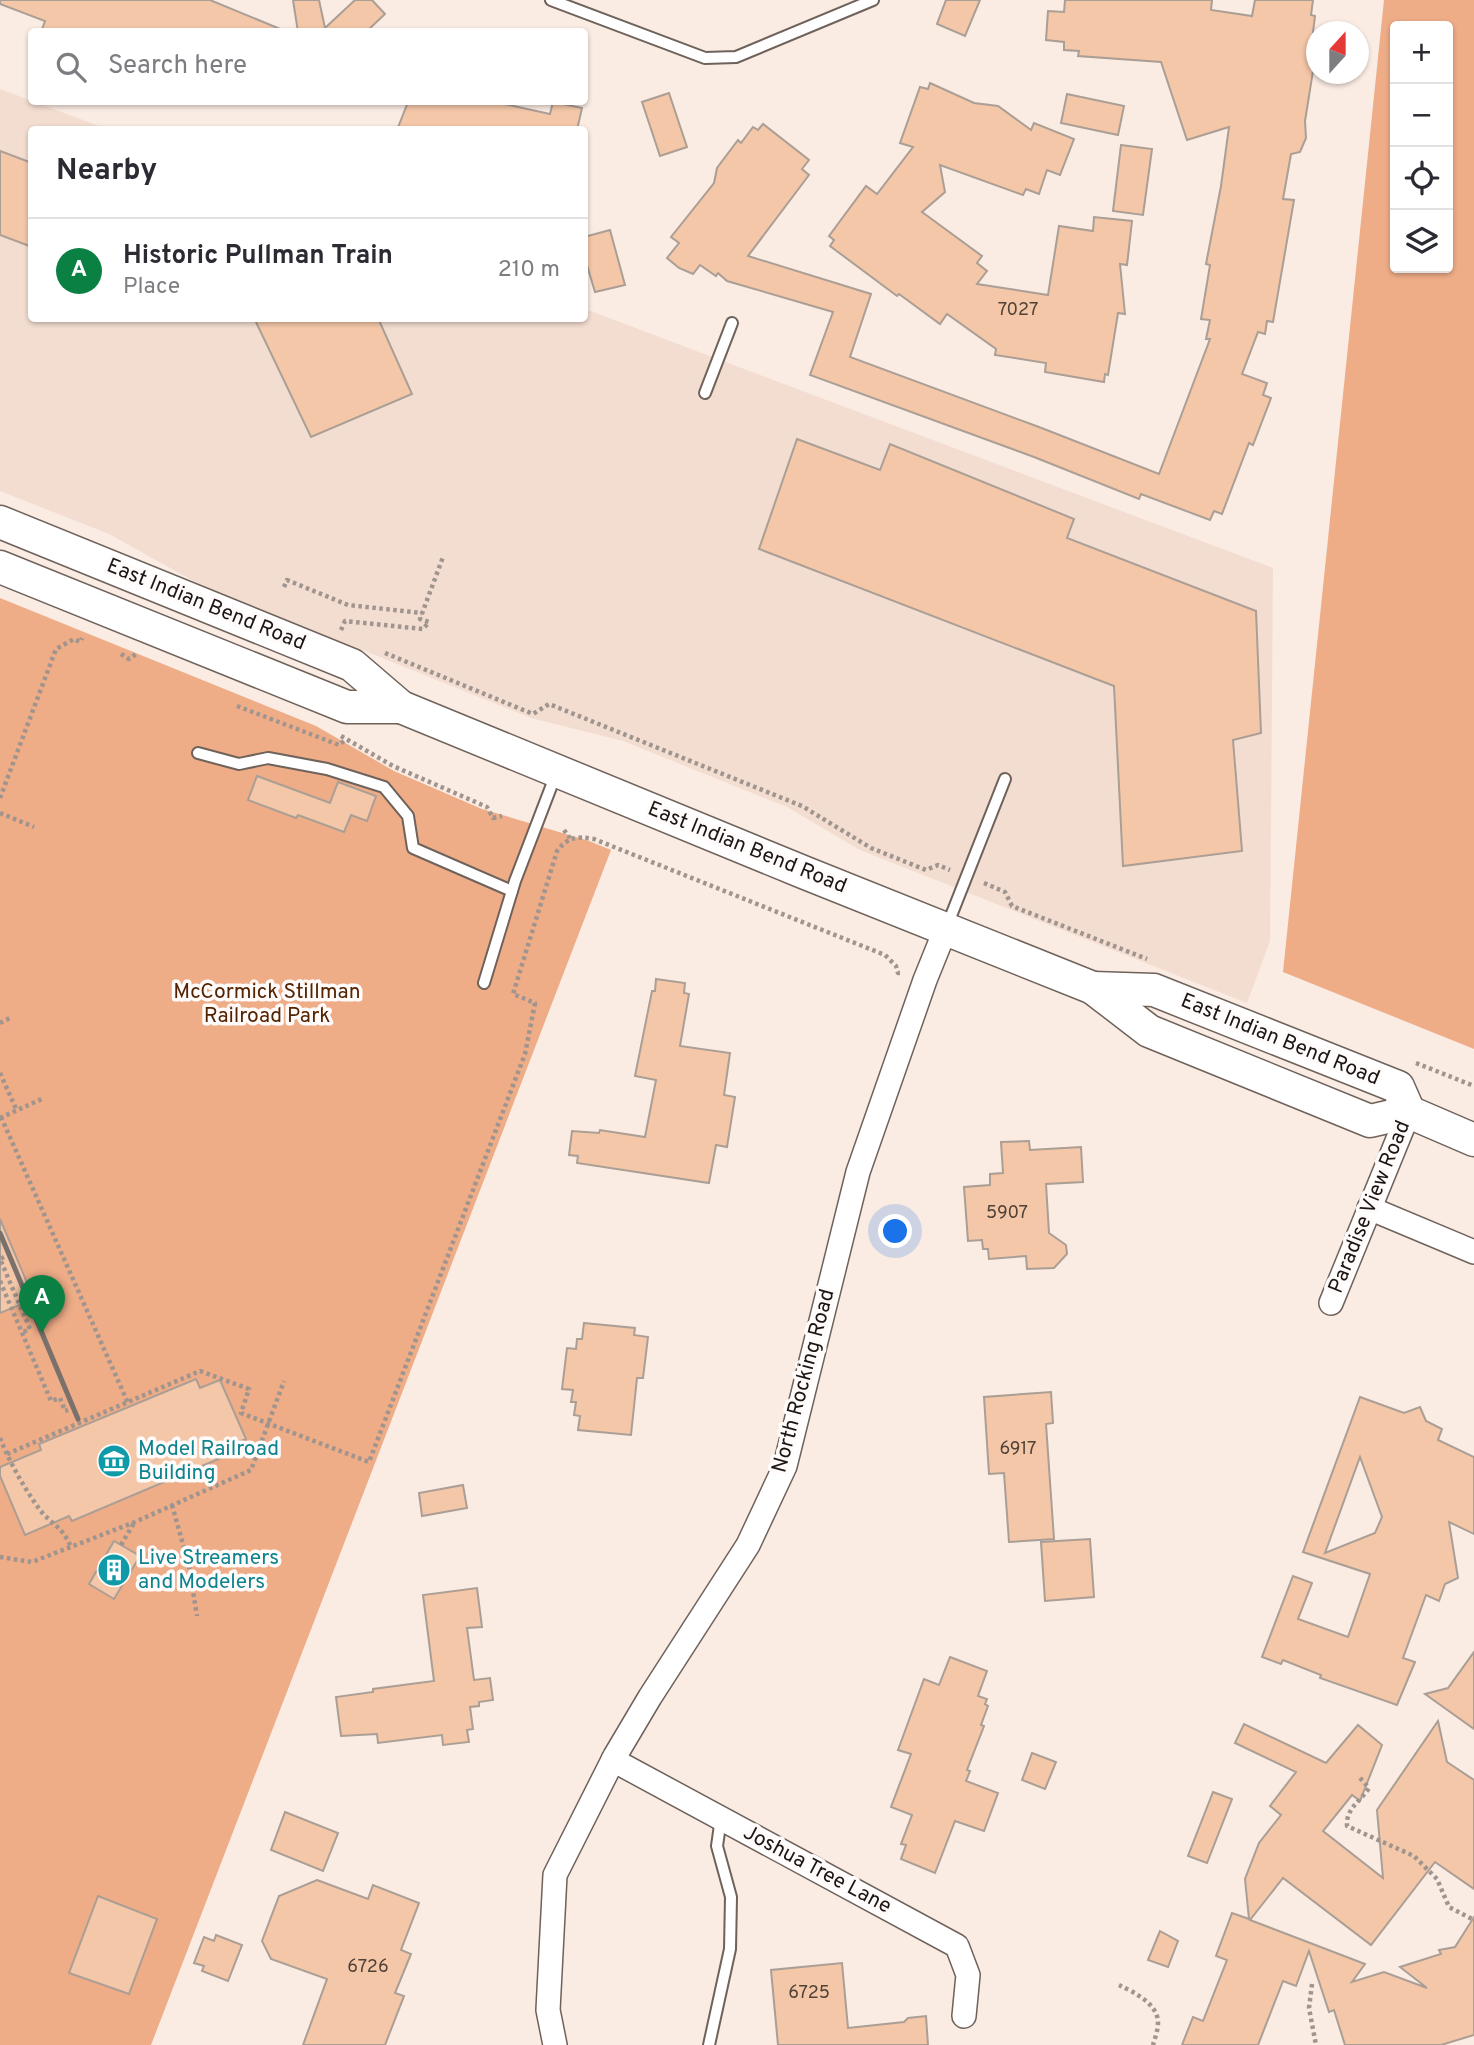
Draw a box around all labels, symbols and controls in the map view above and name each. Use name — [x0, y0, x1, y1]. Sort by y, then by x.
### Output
north arrow — [1306, 21, 1369, 84]
map controls — [1390, 21, 1453, 273]
button: + — [1390, 21, 1453, 84]
search box — [28, 28, 588, 105]
icon: search — [52, 48, 90, 86]
text: Search here — [108, 50, 247, 83]
button: − — [1390, 84, 1453, 147]
button: locate — [1390, 147, 1453, 210]
text: Nearby — [56, 153, 157, 190]
button: layers — [1390, 210, 1453, 273]
text: Historic Pullman Train — [123, 240, 393, 273]
text: A — [71, 256, 87, 285]
text: 210 m — [498, 256, 560, 285]
text: Place — [123, 273, 180, 302]
house number: 7027 — [998, 299, 1038, 322]
street label: East Indian Bend Road — [103, 553, 309, 657]
street label: East Indian Bend Road — [644, 796, 850, 900]
park label: McCormick Stillman Railroad Park — [173, 979, 361, 1030]
street label: East Indian Bend Road — [1177, 988, 1383, 1092]
street label: Paradise View Road — [1323, 1117, 1417, 1297]
house number: 5907 — [986, 1202, 1028, 1225]
your location — [878, 1214, 912, 1248]
pin: A — [19, 1275, 65, 1333]
street label: North Rocking Road — [766, 1286, 842, 1476]
place label: Model Railroad Building — [138, 1436, 279, 1487]
house number: 6917 — [1000, 1438, 1036, 1461]
museum icon: Model Railroad Building — [95, 1442, 133, 1480]
place label: Live Streamers and Modelers — [138, 1545, 279, 1596]
building icon: Live Streamers and Modelers — [95, 1551, 133, 1589]
street label: Joshua Tree Lane — [738, 1820, 896, 1920]
house number: 6726 — [347, 1956, 389, 1979]
house number: 6725 — [788, 1982, 830, 2005]

